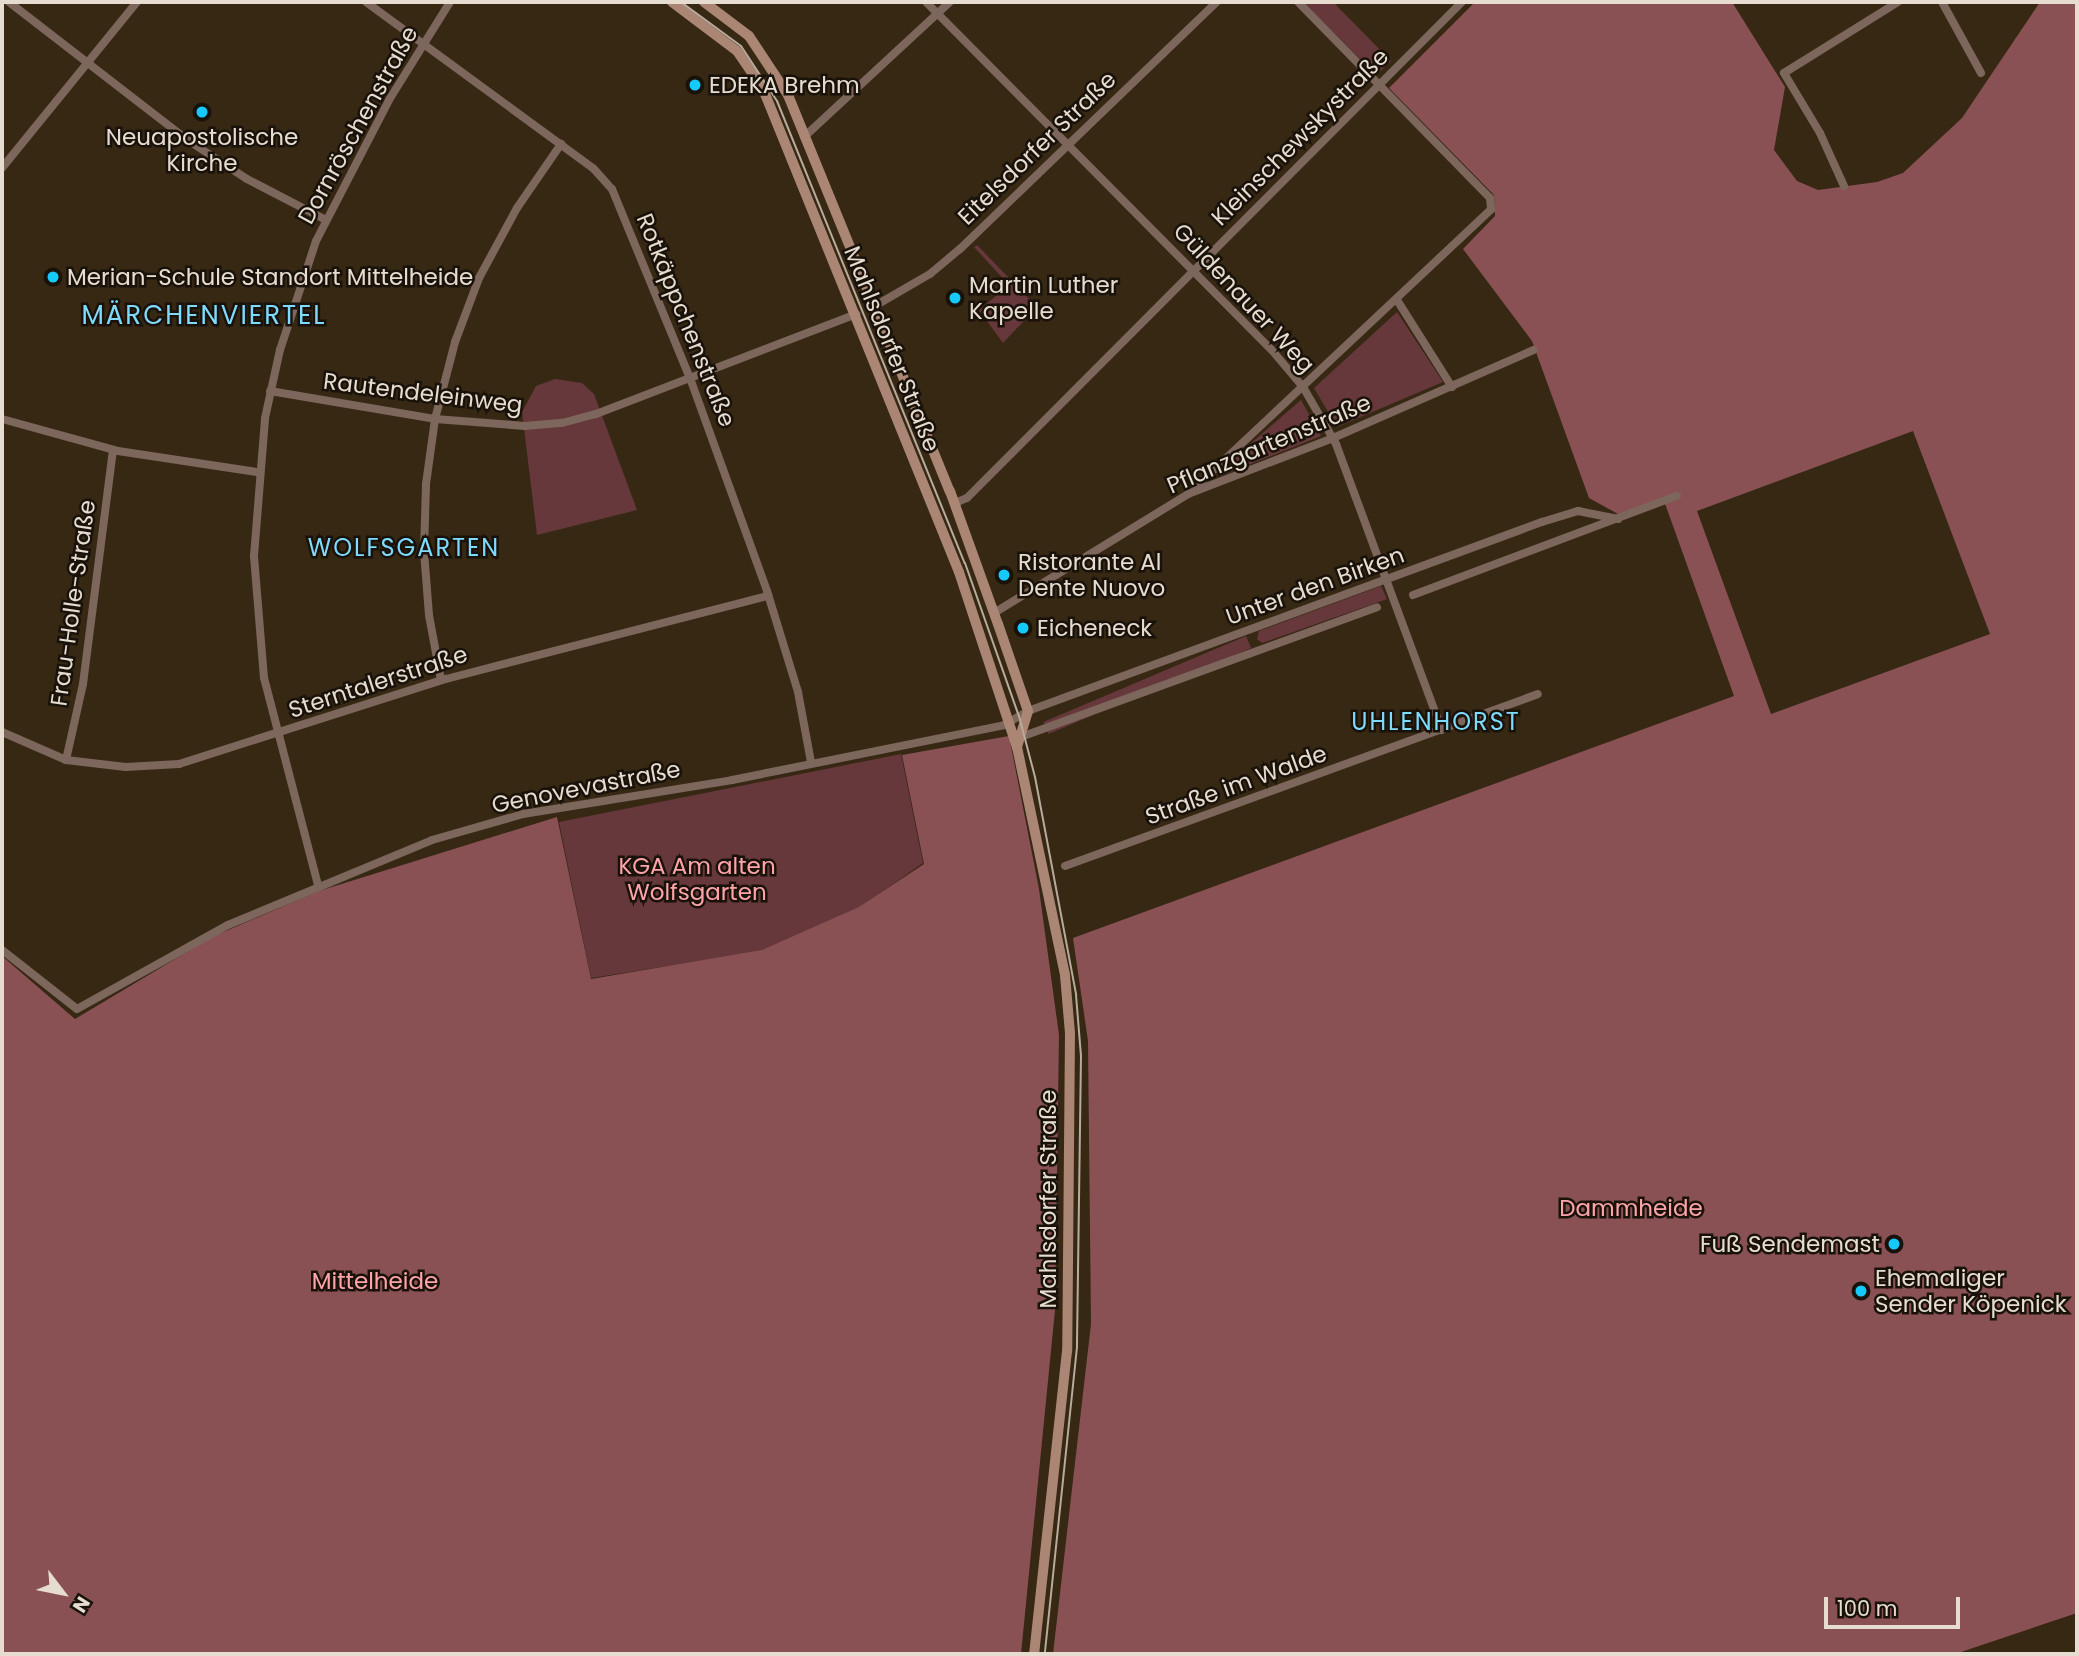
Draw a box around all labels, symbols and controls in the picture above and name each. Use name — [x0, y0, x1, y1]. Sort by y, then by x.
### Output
street label: Dornröschenstraße — [292, 21, 424, 229]
street label: Kleinschewskystraße — [1206, 43, 1394, 231]
street label: Eitelsdorfer Straße — [952, 65, 1122, 231]
place label: EDEKA Brehm — [709, 71, 860, 99]
marker: EDEKA Brehm — [687, 77, 703, 93]
marker: Neuapostolische Kirche — [194, 104, 210, 120]
place label: Neuapostolische Kirche — [106, 123, 298, 177]
street label: Rotkäppchenstraße — [631, 209, 741, 431]
street label: Güldenauer Weg — [1168, 218, 1320, 378]
street label: Mahlsdorfer Straße — [838, 242, 946, 456]
place label: Merian-Schule Standort Mittelheide — [67, 263, 473, 291]
marker: Merian-Schule Standort Mittelheide — [45, 269, 61, 285]
place label: Martin Luther Kapelle — [969, 271, 1118, 325]
marker: Martin Luther Kapelle — [947, 290, 963, 306]
district label: MÄRCHENVIERTEL — [83, 300, 325, 332]
street label: Rautendeleinweg — [322, 367, 524, 419]
street label: Pflanzgartenstraße — [1163, 389, 1375, 499]
street label: Frau-Holle-Straße — [45, 498, 101, 708]
district label: WOLFSGARTEN — [309, 534, 499, 562]
street label: Unter den Birken — [1222, 541, 1408, 631]
place label: Ristorante Al Dente Nuovo — [1018, 548, 1165, 602]
marker: Ristorante Al Dente Nuovo — [996, 567, 1012, 583]
place label: Eicheneck — [1037, 614, 1152, 642]
marker: Eicheneck — [1015, 620, 1031, 636]
street label: Sterntalerstraße — [285, 640, 471, 724]
district label: UHLENHORST — [1353, 708, 1519, 736]
street label: Straße im Walde — [1142, 739, 1330, 831]
street label: Genovevastraße — [489, 755, 683, 819]
park label: KGA Am alten Wolfsgarten — [618, 852, 776, 906]
street label: Mahlsdorfer Straße — [1034, 1089, 1062, 1309]
park label: Dammheide — [1559, 1194, 1703, 1222]
place label: Fuß Sendemast — [1700, 1230, 1880, 1258]
marker: Fuß Sendemast — [1886, 1236, 1902, 1252]
place label: Ehemaliger Sender Köpenick — [1875, 1264, 2066, 1318]
park label: Mittelheide — [312, 1267, 438, 1295]
marker: Ehemaliger Sender Köpenick — [1853, 1283, 1869, 1299]
north arrow — [28, 1558, 98, 1628]
scale bar — [1827, 1582, 1964, 1626]
text: N — [66, 1591, 96, 1618]
text: 100 m — [1837, 1594, 1897, 1623]

